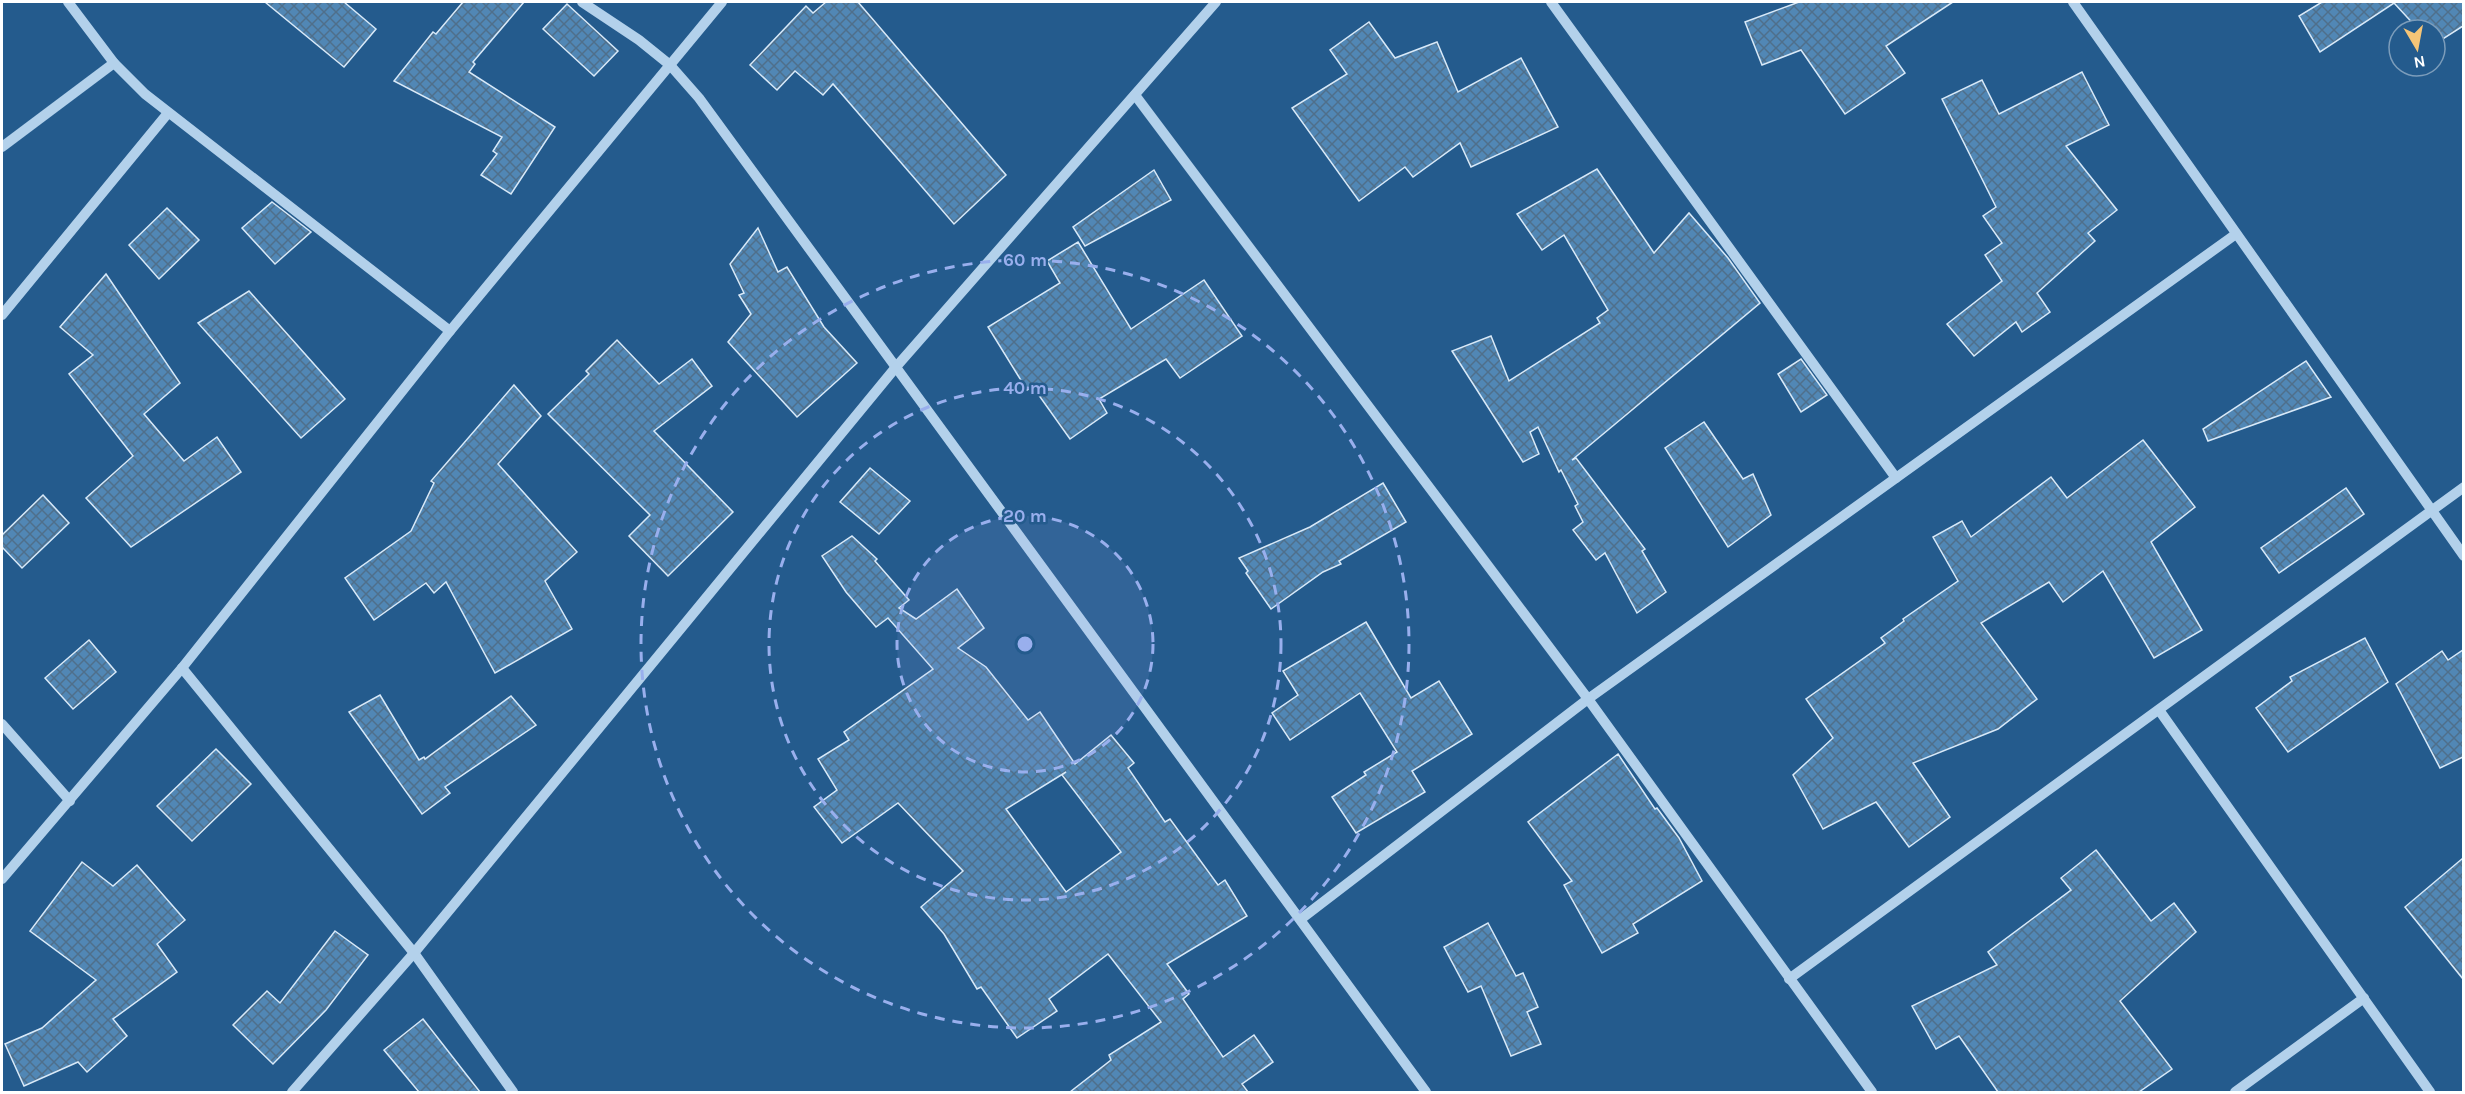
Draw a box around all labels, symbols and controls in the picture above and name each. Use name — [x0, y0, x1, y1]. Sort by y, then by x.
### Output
north arrow — [2387, 18, 2447, 78]
text: N — [2412, 52, 2427, 73]
text: 60 m — [1003, 249, 1047, 271]
text: 40 m — [1003, 377, 1047, 399]
text: 20 m — [1003, 505, 1047, 527]
centre of rings — [1015, 634, 1035, 654]

